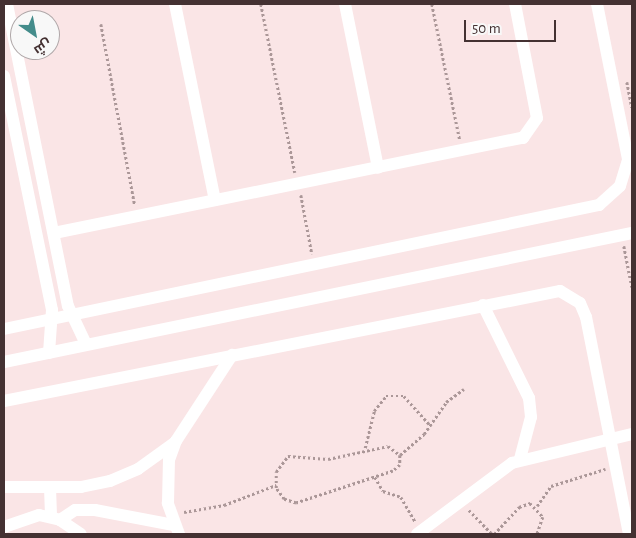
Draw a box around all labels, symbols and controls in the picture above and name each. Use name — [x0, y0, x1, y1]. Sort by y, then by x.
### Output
north arrow — [10, 10, 60, 60]
scale bar — [466, 10, 558, 42]
text: 50 m — [472, 21, 501, 36]
text: ش — [31, 36, 54, 58]

